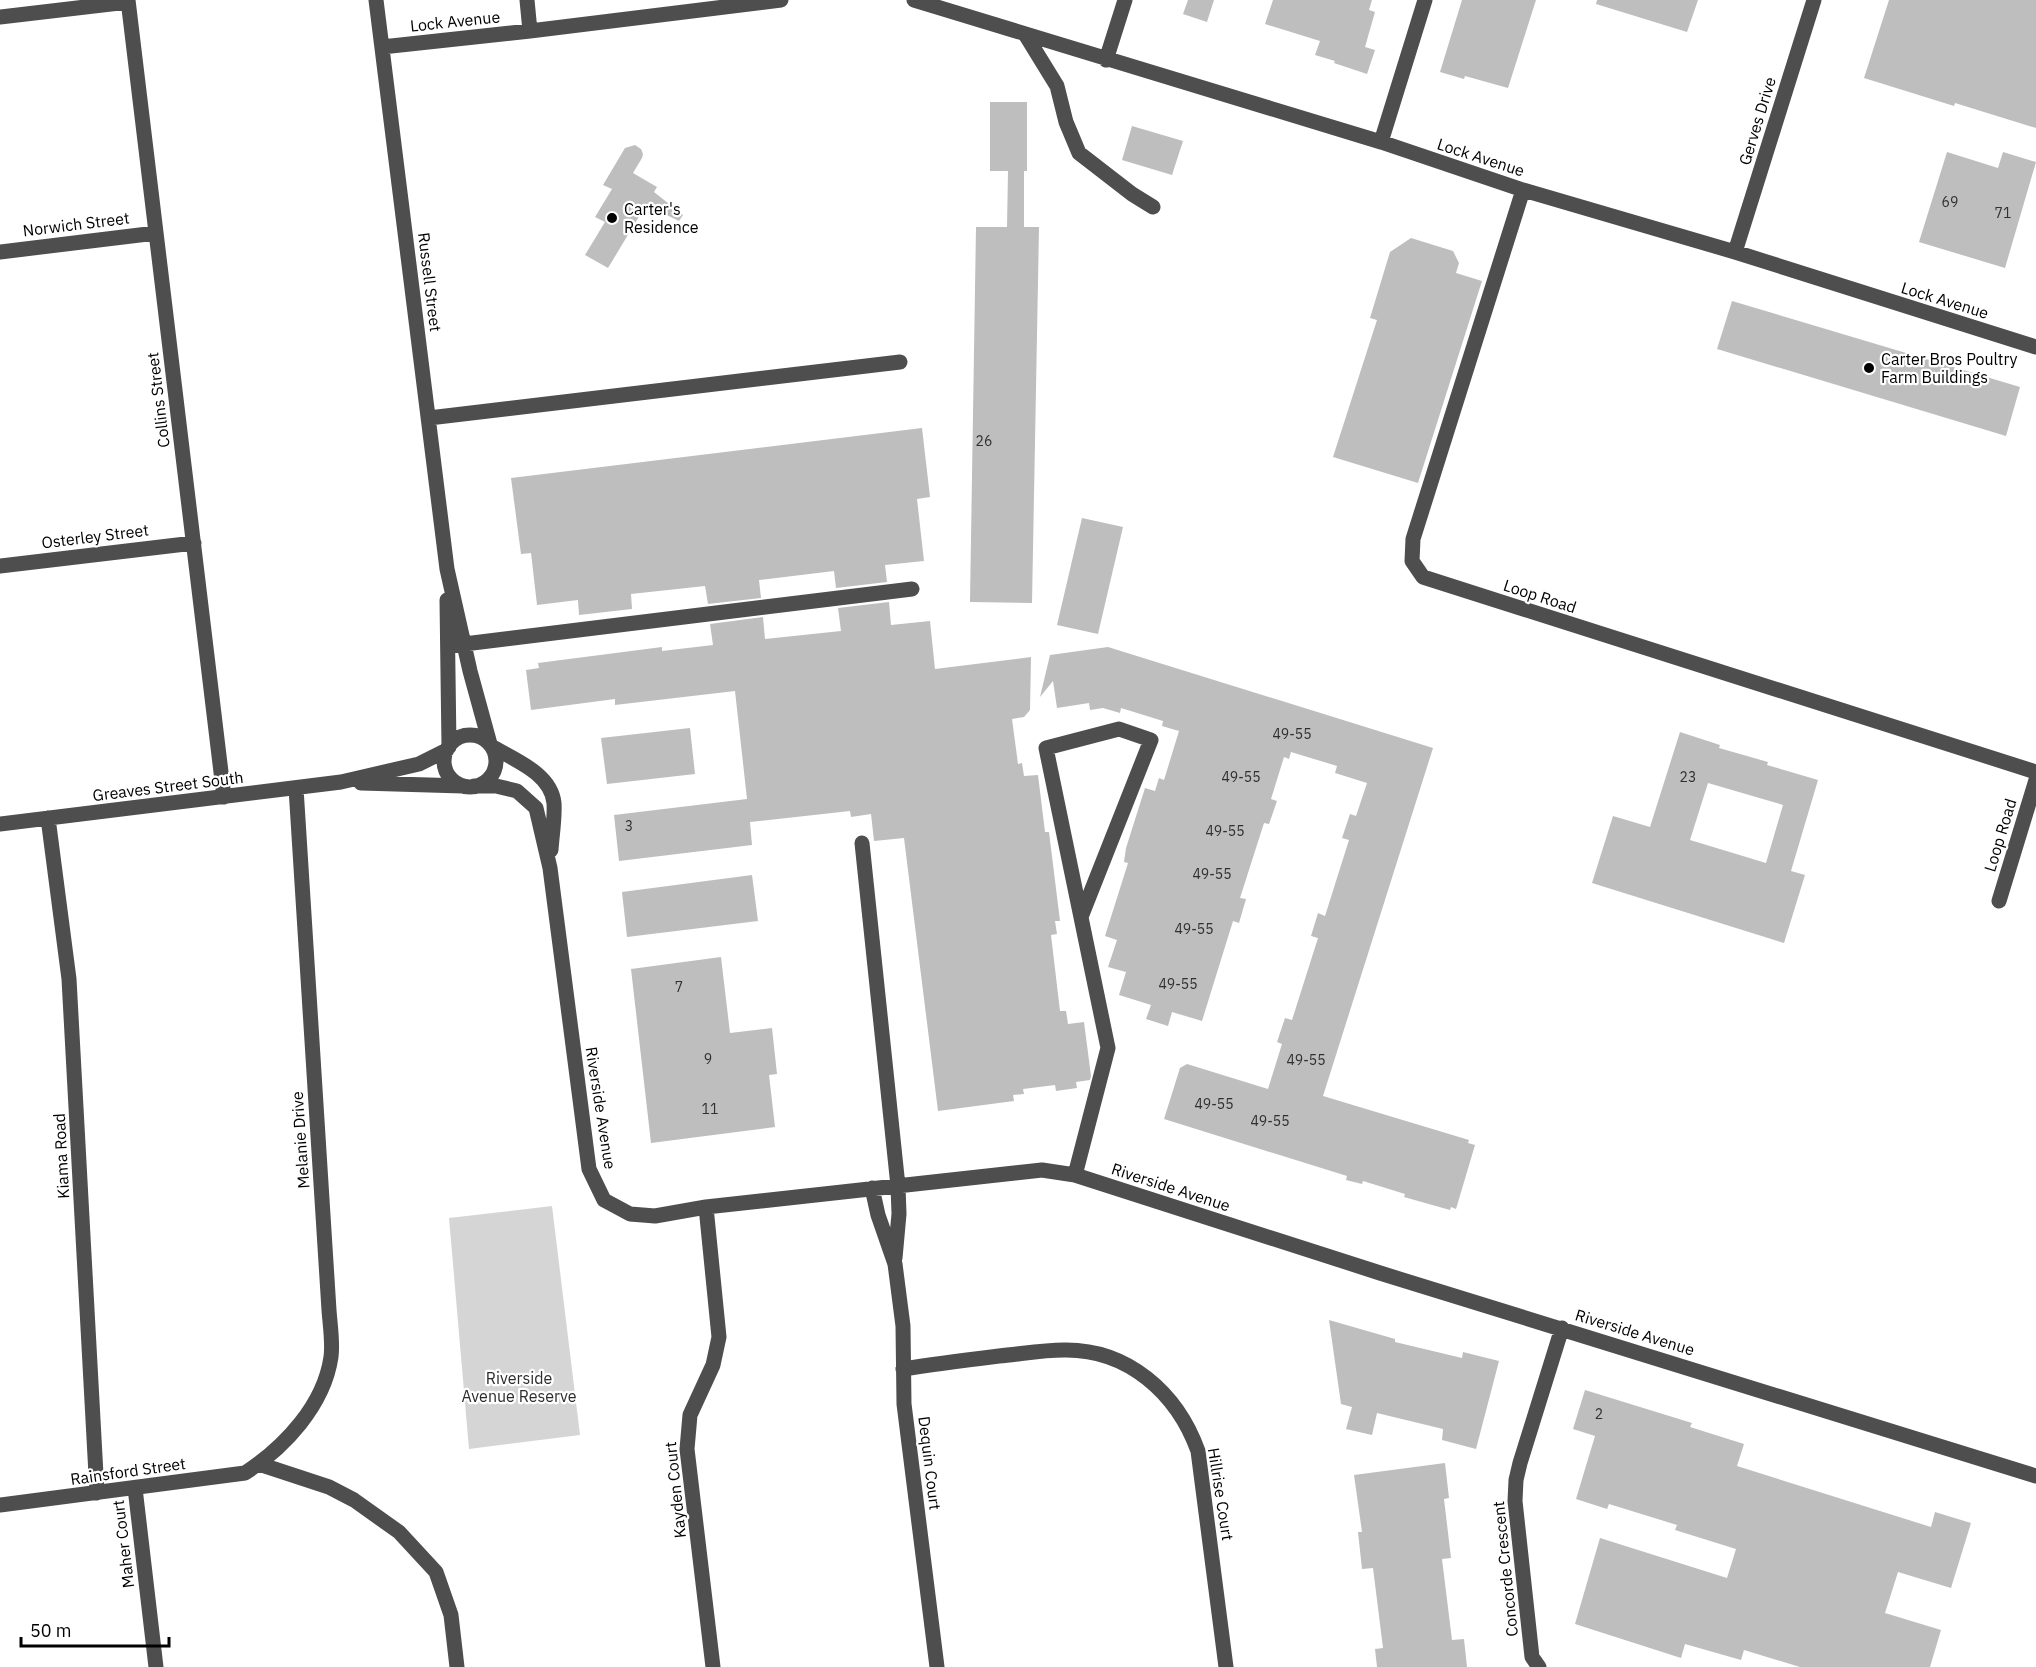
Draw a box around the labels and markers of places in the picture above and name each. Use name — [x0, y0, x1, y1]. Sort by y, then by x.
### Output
place label: Carter's Residence — [624, 199, 699, 237]
marker: Carter's Residence — [605, 211, 619, 225]
place label: Carter Bros Poultry Farm Buildings — [1881, 349, 2018, 387]
marker: Carter Bros Poultry Farm Buildings — [1862, 361, 1876, 375]

